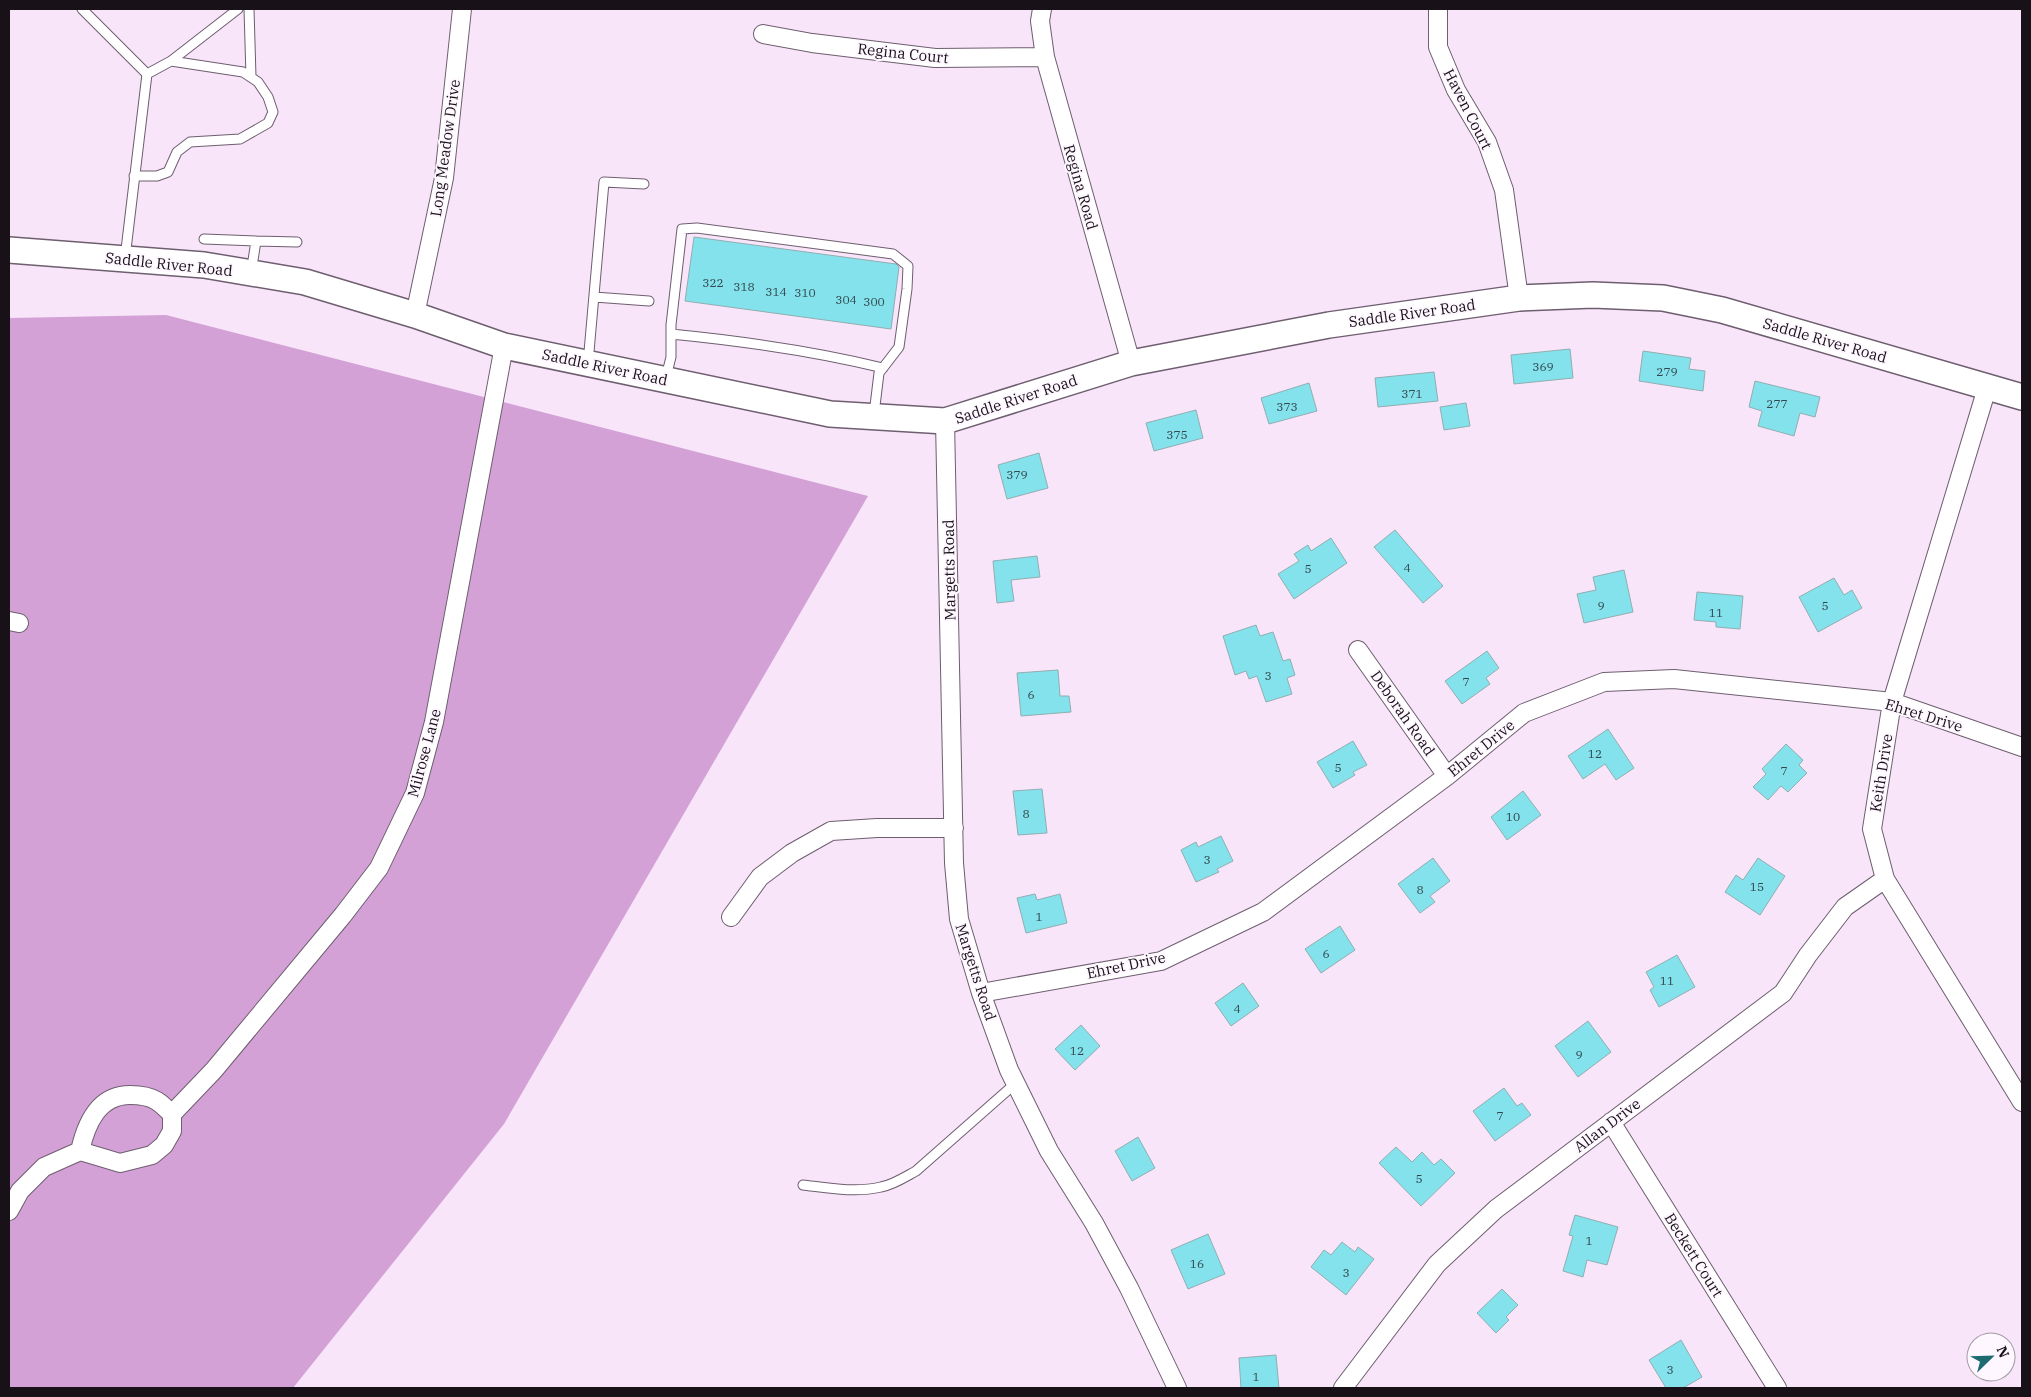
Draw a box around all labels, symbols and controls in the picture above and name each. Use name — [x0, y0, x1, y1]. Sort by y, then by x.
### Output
street label: Regina Court — [857, 39, 949, 67]
street label: Haven Court — [1440, 65, 1496, 153]
street label: Long Meadow Drive — [426, 78, 464, 218]
street label: Regina Road — [1060, 142, 1102, 232]
street label: Saddle River Road — [104, 248, 234, 280]
house number: 322 — [702, 275, 724, 290]
house number: 318 — [733, 279, 755, 294]
house number: 314 — [765, 284, 787, 299]
house number: 310 — [794, 285, 816, 300]
house number: 304 — [835, 292, 857, 307]
house number: 300 — [863, 294, 885, 309]
street label: Saddle River Road — [1347, 295, 1477, 331]
street label: Saddle River Road — [1761, 313, 1889, 367]
street label: Saddle River Road — [540, 344, 670, 390]
house number: 369 — [1532, 359, 1554, 374]
house number: 279 — [1656, 364, 1678, 379]
street label: Saddle River Road — [952, 370, 1080, 428]
house number: 371 — [1401, 386, 1423, 401]
house number: 277 — [1766, 396, 1788, 411]
house number: 373 — [1276, 399, 1298, 414]
house number: 375 — [1166, 427, 1188, 442]
house number: 379 — [1006, 467, 1028, 482]
street label: Margetts Road — [939, 519, 959, 621]
house number: 4 — [1403, 560, 1411, 575]
house number: 5 — [1304, 561, 1312, 576]
house number: 9 — [1597, 598, 1605, 613]
house number: 5 — [1821, 598, 1829, 613]
house number: 11 — [1709, 605, 1723, 620]
street label: Deborah Road — [1367, 667, 1439, 759]
house number: 3 — [1264, 668, 1272, 683]
house number: 7 — [1462, 674, 1470, 689]
house number: 6 — [1027, 687, 1035, 702]
street label: Ehret Drive — [1883, 694, 1965, 736]
street label: Milrose Lane — [403, 707, 445, 799]
street label: Ehret Drive — [1444, 715, 1518, 781]
street label: Keith Drive — [1865, 733, 1897, 813]
house number: 12 — [1588, 746, 1602, 761]
house number: 5 — [1334, 760, 1342, 775]
house number: 7 — [1780, 763, 1788, 778]
house number: 8 — [1022, 806, 1030, 821]
house number: 10 — [1506, 809, 1520, 824]
house number: 3 — [1203, 852, 1211, 867]
house number: 15 — [1750, 879, 1764, 894]
house number: 8 — [1416, 882, 1424, 897]
house number: 1 — [1035, 909, 1043, 924]
street label: Margetts Road — [951, 921, 1001, 1023]
house number: 6 — [1322, 946, 1330, 961]
street label: Ehret Drive — [1085, 947, 1167, 983]
house number: 11 — [1660, 973, 1674, 988]
house number: 4 — [1233, 1001, 1241, 1016]
house number: 12 — [1070, 1043, 1084, 1058]
house number: 9 — [1575, 1047, 1583, 1062]
street label: Allan Drive — [1570, 1094, 1644, 1156]
house number: 7 — [1496, 1108, 1504, 1123]
house number: 5 — [1415, 1171, 1423, 1186]
street label: Beckett Court — [1661, 1209, 1727, 1301]
house number: 1 — [1585, 1233, 1593, 1248]
house number: 16 — [1190, 1256, 1204, 1271]
house number: 3 — [1342, 1265, 1350, 1280]
north arrow — [1966, 1332, 2016, 1382]
text: N — [1993, 1343, 2013, 1361]
house number: 3 — [1666, 1362, 1674, 1377]
house number: 1 — [1252, 1369, 1260, 1384]

